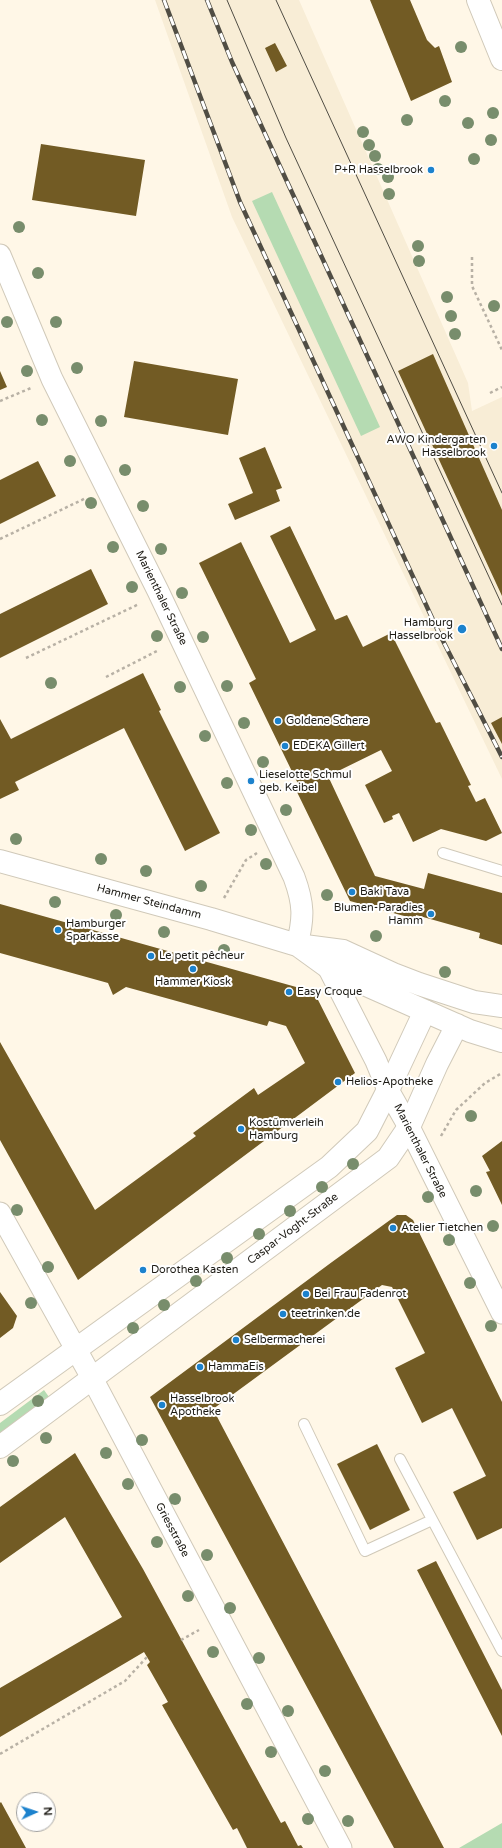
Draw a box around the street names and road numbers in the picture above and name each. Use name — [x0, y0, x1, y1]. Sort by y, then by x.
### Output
street label: Marienthaler Straße — [132, 548, 190, 648]
street label: Hammer Steindamm — [95, 882, 203, 922]
street label: Marienthaler Straße — [391, 1102, 449, 1200]
street label: Caspar-Voght-Straße — [245, 1191, 341, 1267]
street label: Griesstraße — [152, 1501, 192, 1559]

